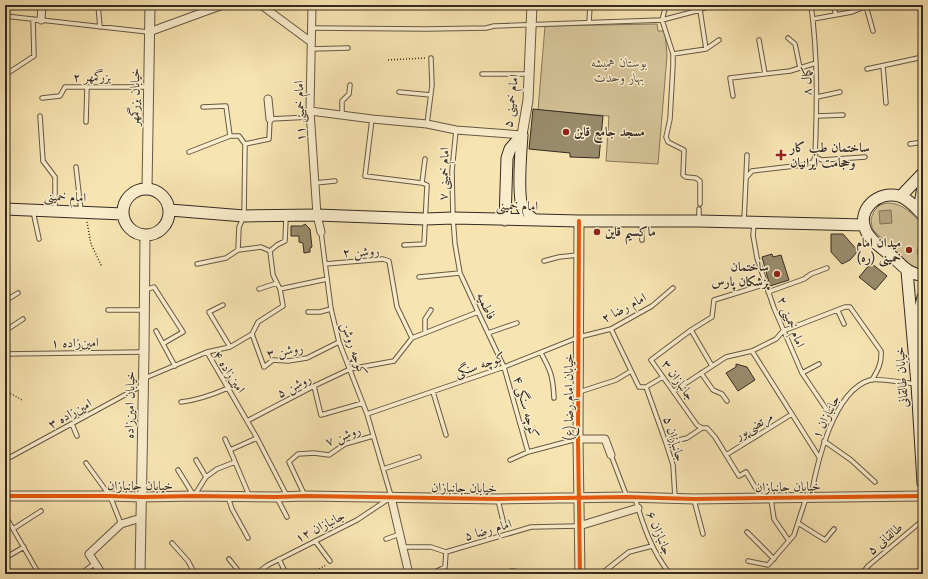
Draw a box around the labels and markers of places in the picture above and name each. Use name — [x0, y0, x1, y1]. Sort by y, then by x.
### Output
place label: مسجد جامع قاین — [574, 123, 645, 144]
marker: مسجد جامع قاین — [561, 127, 571, 137]
place label: ساختمان طب کار و‌حجامت ایرانیان — [788, 139, 870, 172]
marker: ساختمان طب کار و‌حجامت ایرانیان — [775, 149, 787, 161]
place label: ماکسیم قاین — [605, 223, 656, 245]
marker: ماکسیم قاین — [592, 227, 602, 237]
place label: میدان امام خمینی (ره) — [856, 234, 901, 267]
marker: میدان امام خمینی (ره) — [904, 245, 914, 255]
place label: ساختمان پزشکان پارس — [712, 258, 771, 291]
marker: ساختمان پزشکان پارس — [772, 269, 782, 279]

